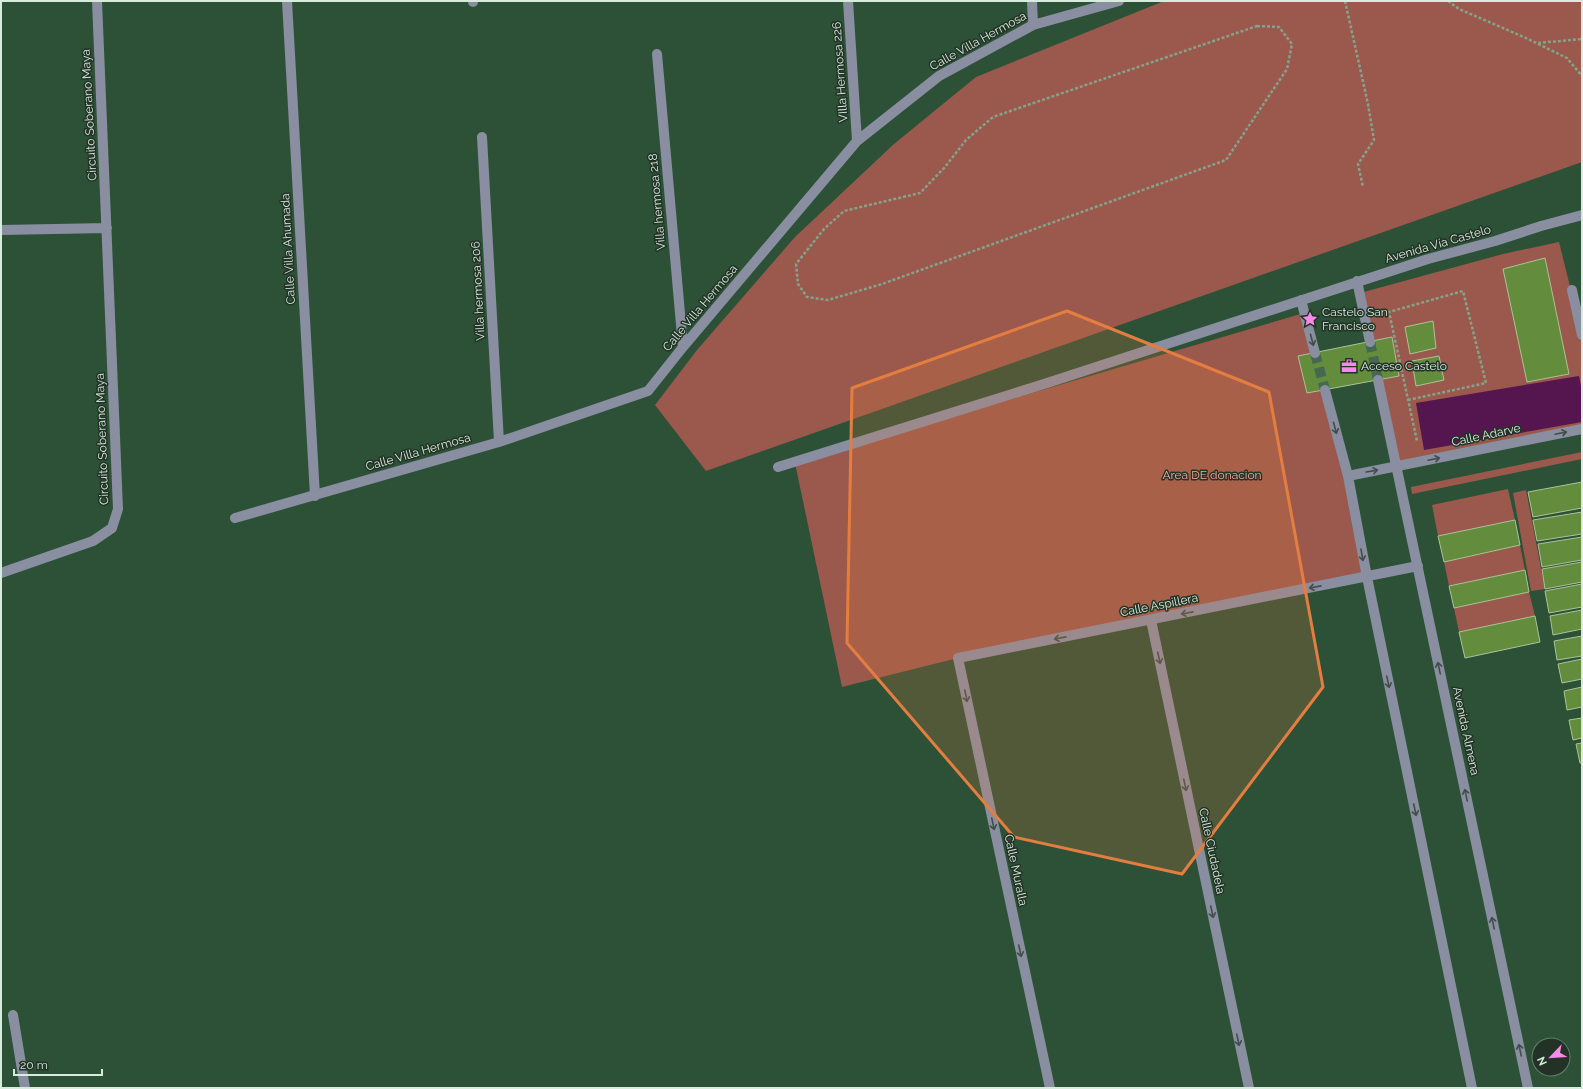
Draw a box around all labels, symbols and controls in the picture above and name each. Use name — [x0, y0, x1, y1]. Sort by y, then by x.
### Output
street label: Calle Villa Hermosa — [927, 9, 1029, 73]
street label: VIlla Hermosa 226 — [830, 21, 850, 123]
street label: Circuito Soberano Maya — [79, 49, 99, 181]
street label: Villa hermosa 218 — [646, 153, 668, 251]
street label: Calle Villa Ahumada — [278, 193, 298, 305]
street label: Avenida Vía Castelo — [1383, 222, 1493, 266]
street label: Villa hermosa 206 — [468, 241, 488, 341]
street label: Calle Villa Hermosa — [660, 262, 740, 354]
place label: Castelo San Francisco — [1322, 305, 1388, 333]
place icon: Castelo San Francisco — [1301, 310, 1319, 328]
one-way arrow — [1309, 333, 1316, 346]
office icon: Acceso Castelo — [1340, 357, 1358, 375]
place label: Acceso Castelo — [1361, 359, 1447, 373]
street label: Circuito Soberano Maya — [93, 373, 111, 505]
one-way arrow — [1332, 421, 1339, 434]
street label: Calle Adarve — [1450, 421, 1522, 449]
one-way arrow — [1554, 429, 1567, 437]
street label: Calle Villa Hermosa — [364, 430, 472, 474]
one-way arrow — [1427, 455, 1440, 463]
one-way arrow — [1365, 467, 1378, 475]
park label: Area DE donacion — [1162, 468, 1262, 482]
one-way arrow — [1359, 548, 1367, 561]
one-way arrow — [1308, 584, 1321, 592]
street label: Calle Aspillera — [1119, 591, 1199, 619]
one-way arrow — [1181, 609, 1194, 617]
one-way arrow — [1053, 634, 1066, 642]
one-way arrow — [1155, 651, 1163, 664]
one-way arrow — [1435, 662, 1443, 675]
one-way arrow — [1385, 675, 1393, 688]
street label: Avenida Almena — [1450, 685, 1482, 777]
one-way arrow — [962, 690, 970, 703]
one-way arrow — [1182, 778, 1190, 791]
one-way arrow — [1462, 789, 1470, 802]
one-way arrow — [1411, 803, 1419, 816]
street label: Calle Ciudadela — [1196, 807, 1228, 895]
one-way arrow — [989, 817, 997, 830]
street label: Calle Muralla — [1002, 833, 1030, 907]
one-way arrow — [1208, 906, 1216, 919]
one-way arrow — [1489, 917, 1497, 930]
one-way arrow — [1017, 944, 1025, 957]
one-way arrow — [1235, 1033, 1243, 1046]
north arrow — [1531, 1037, 1571, 1077]
one-way arrow — [1516, 1044, 1524, 1057]
scale bar — [14, 1051, 102, 1077]
text: N — [1535, 1054, 1550, 1068]
text: 20 m — [20, 1058, 48, 1072]

